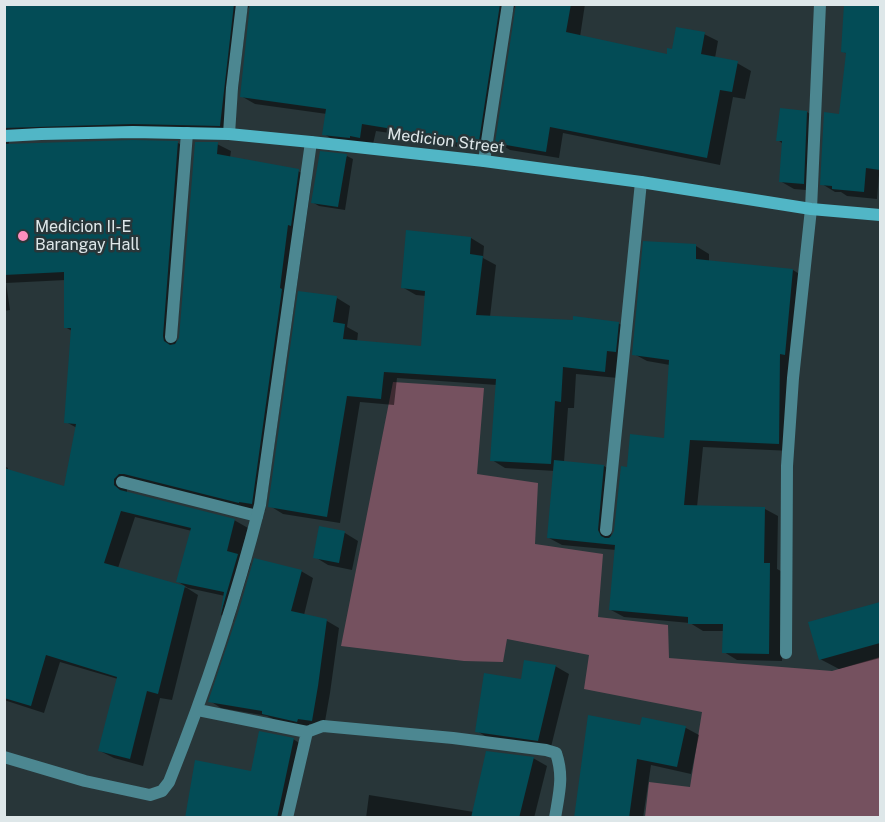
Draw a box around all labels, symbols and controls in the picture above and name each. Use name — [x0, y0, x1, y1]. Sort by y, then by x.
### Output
street label: Medicion Street — [386, 124, 506, 158]
place label: Medicion II-E Barangay Hall — [35, 217, 140, 255]
marker: Medicion II-E Barangay Hall — [16, 229, 30, 243]

